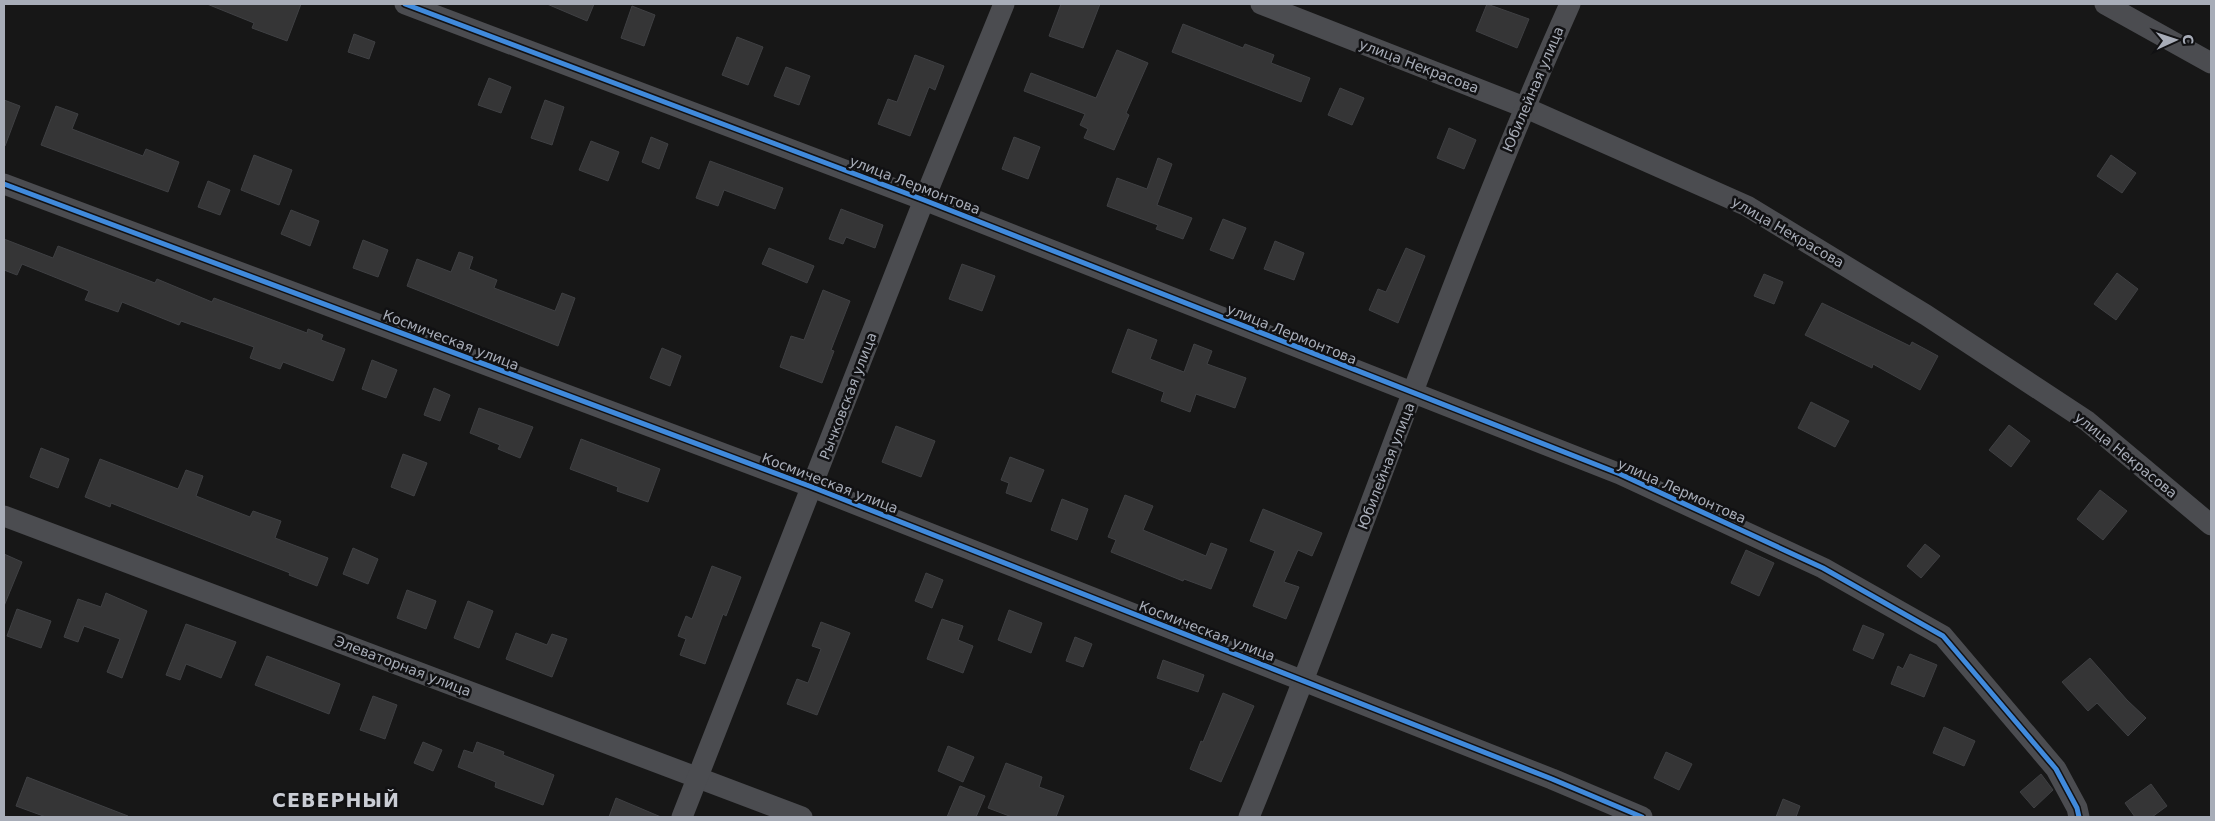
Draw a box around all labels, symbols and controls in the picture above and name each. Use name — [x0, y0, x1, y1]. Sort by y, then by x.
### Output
north arrow — [2150, 15, 2200, 65]
street label: Юбилейная улица — [1499, 24, 1567, 154]
text: С — [2180, 34, 2196, 45]
street label: улица Некрасова — [1357, 36, 1481, 96]
street label: улица Лермонтова — [847, 153, 983, 217]
street label: улица Некрасова — [1729, 193, 1847, 271]
street label: улица Лермонтова — [1225, 301, 1359, 367]
street label: Космическая улица — [381, 307, 521, 373]
street label: Рычковская улица — [816, 330, 880, 462]
street label: Юбилейная улица — [1354, 400, 1418, 532]
street label: улица Некрасова — [2072, 409, 2180, 501]
street label: Космическая улица — [760, 450, 900, 516]
street label: улица Лермонтова — [1615, 455, 1749, 527]
street label: Космическая улица — [1137, 598, 1277, 664]
street label: Элеваторная улица — [333, 633, 473, 699]
district label: СЕВЕРНЫЙ — [272, 789, 400, 811]

